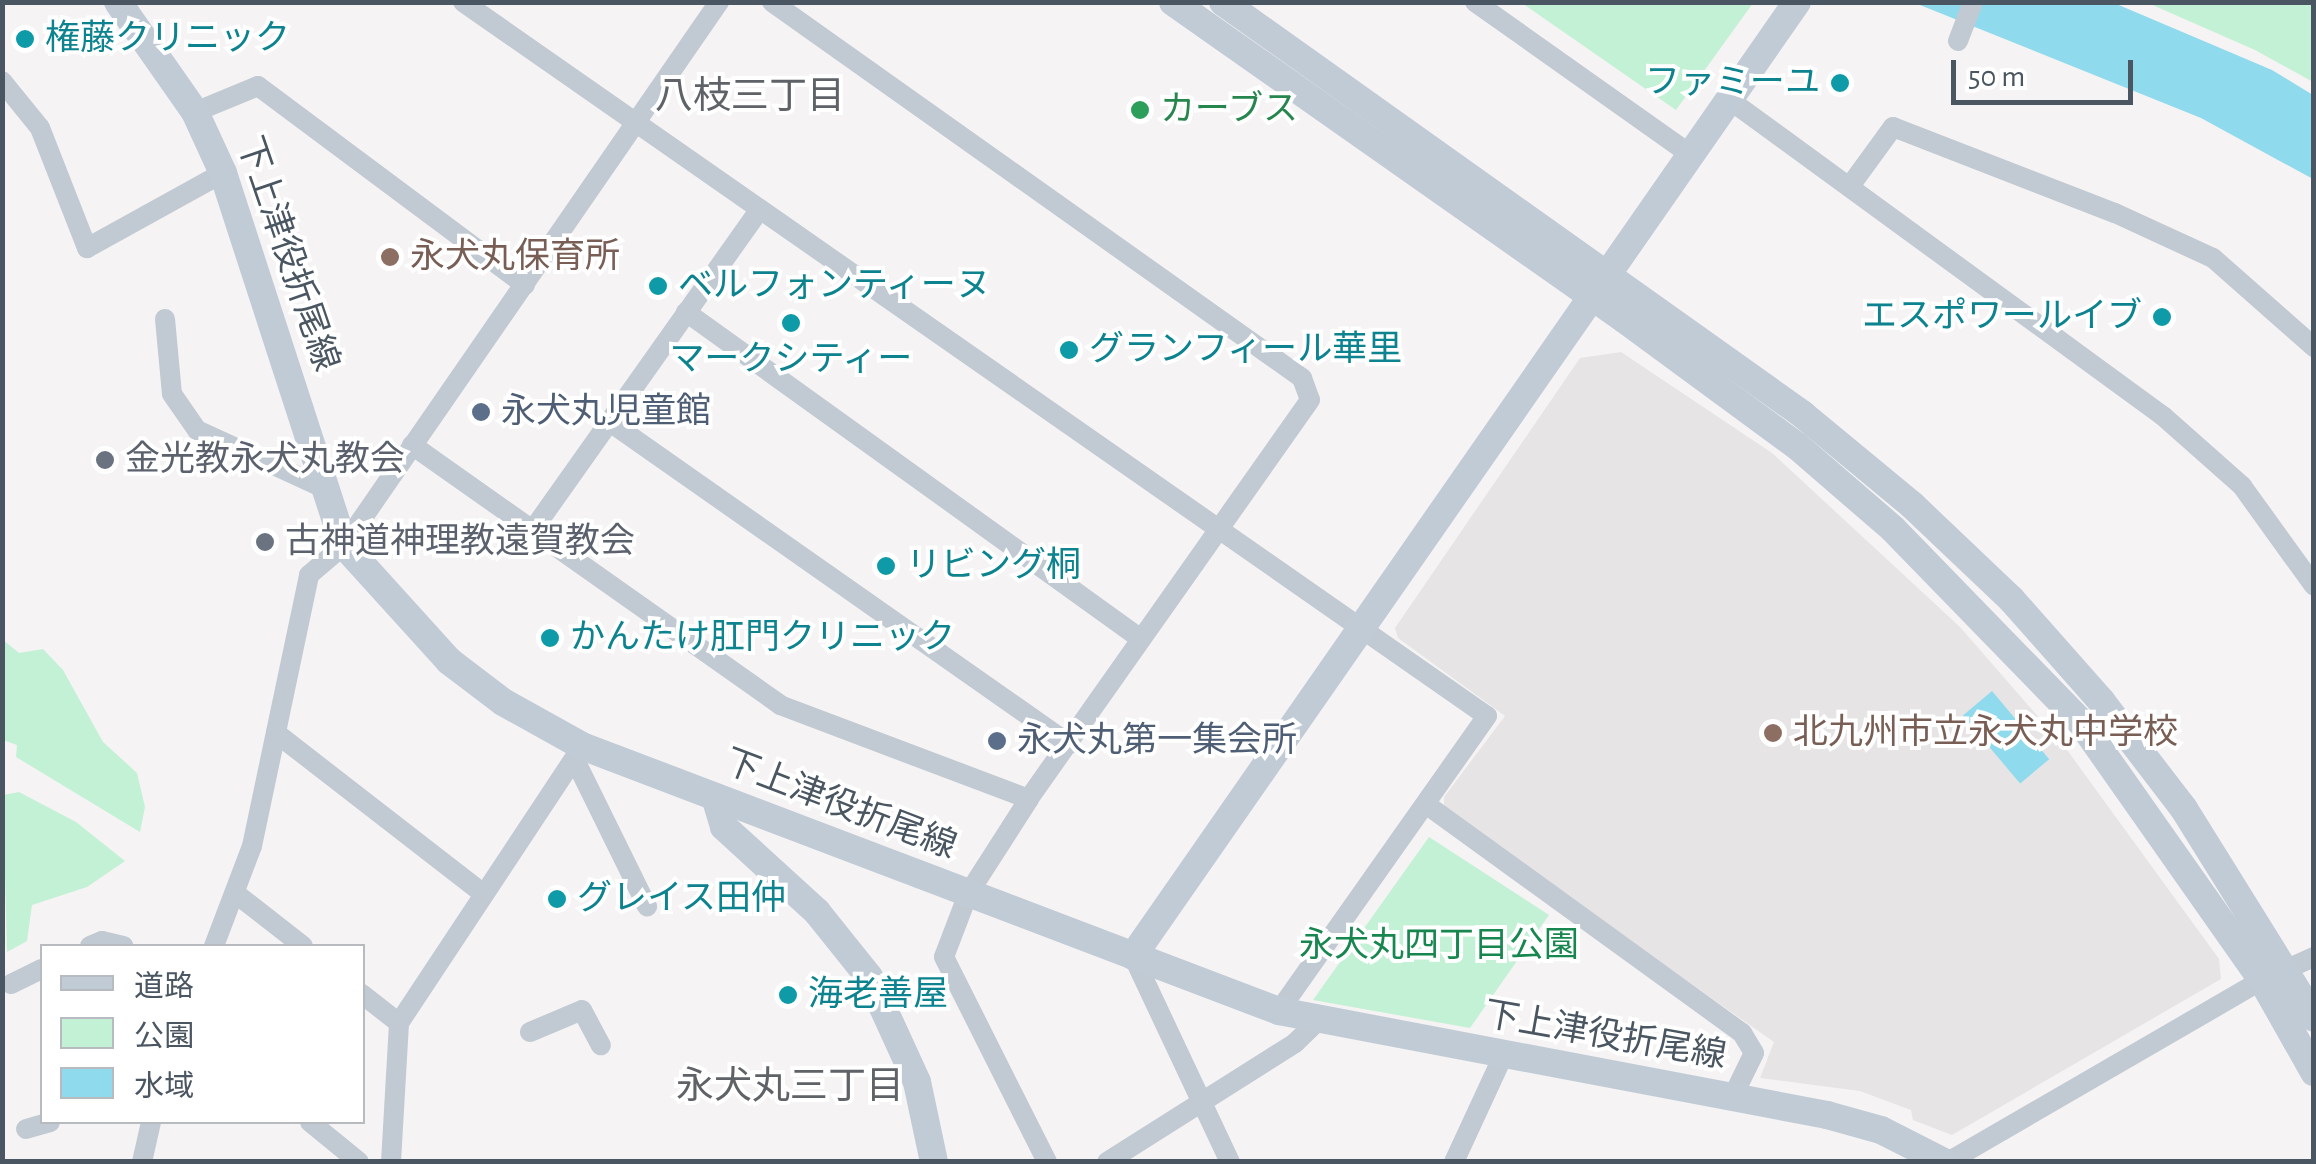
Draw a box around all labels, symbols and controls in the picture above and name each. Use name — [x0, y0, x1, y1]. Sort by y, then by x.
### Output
place label: 権藤クリニック — [45, 18, 290, 60]
marker: 権藤クリニック — [14, 28, 36, 50]
scale bar — [1956, 40, 2138, 102]
place label: ファミーユ — [1645, 62, 1820, 104]
text: 50 m — [1968, 62, 2025, 92]
marker: ファミーユ — [1829, 72, 1851, 94]
district label: 八枝三丁目 — [655, 75, 845, 121]
place label: カーブス — [1160, 89, 1300, 131]
marker: カーブス — [1129, 99, 1151, 121]
street label: 下上津役折尾線 — [227, 131, 347, 377]
place label: 永犬丸保育所 — [410, 236, 620, 278]
marker: 永犬丸保育所 — [379, 246, 401, 268]
place label: ベルフォンティーヌ — [678, 265, 993, 307]
marker: ベルフォンティーヌ — [647, 275, 669, 297]
place label: エスポワールイブ — [1862, 296, 2142, 338]
marker: エスポワールイブ — [2151, 306, 2173, 328]
marker: マークシティー — [780, 312, 802, 334]
place label: グランフィール華里 — [1089, 329, 1404, 371]
place label: マークシティー — [669, 339, 913, 381]
marker: グランフィール華里 — [1058, 339, 1080, 361]
place label: 永犬丸児童館 — [501, 391, 711, 433]
marker: 永犬丸児童館 — [470, 401, 492, 423]
place label: 金光教永犬丸教会 — [125, 439, 405, 481]
marker: 金光教永犬丸教会 — [94, 449, 116, 471]
place label: 古神道神理教遠賀教会 — [285, 521, 635, 563]
marker: 古神道神理教遠賀教会 — [254, 531, 276, 553]
place label: リビング桐 — [906, 545, 1081, 587]
marker: リビング桐 — [875, 555, 897, 577]
place label: かんたけ肛門クリニック — [570, 617, 955, 659]
marker: かんたけ肛門クリニック — [539, 627, 561, 649]
place label: 北九州市立永犬丸中学校 — [1793, 712, 2178, 754]
place label: 永犬丸第一集会所 — [1017, 720, 1297, 762]
marker: 北九州市立永犬丸中学校 — [1762, 722, 1784, 744]
marker: 永犬丸第一集会所 — [986, 730, 1008, 752]
street label: 下上津役折尾線 — [718, 741, 962, 869]
place label: グレイス田仲 — [577, 878, 787, 920]
marker: グレイス田仲 — [546, 888, 568, 910]
park label: 永犬丸四丁目公園 — [1299, 925, 1579, 967]
legend — [40, 944, 365, 1124]
text: 道路 — [134, 972, 194, 1002]
place label: 海老善屋 — [808, 974, 948, 1016]
marker: 海老善屋 — [777, 984, 799, 1006]
street label: 下上津役折尾線 — [1481, 994, 1729, 1078]
text: 公園 — [134, 1022, 194, 1052]
district label: 永犬丸三丁目 — [676, 1065, 904, 1111]
text: 水域 — [134, 1072, 194, 1102]

